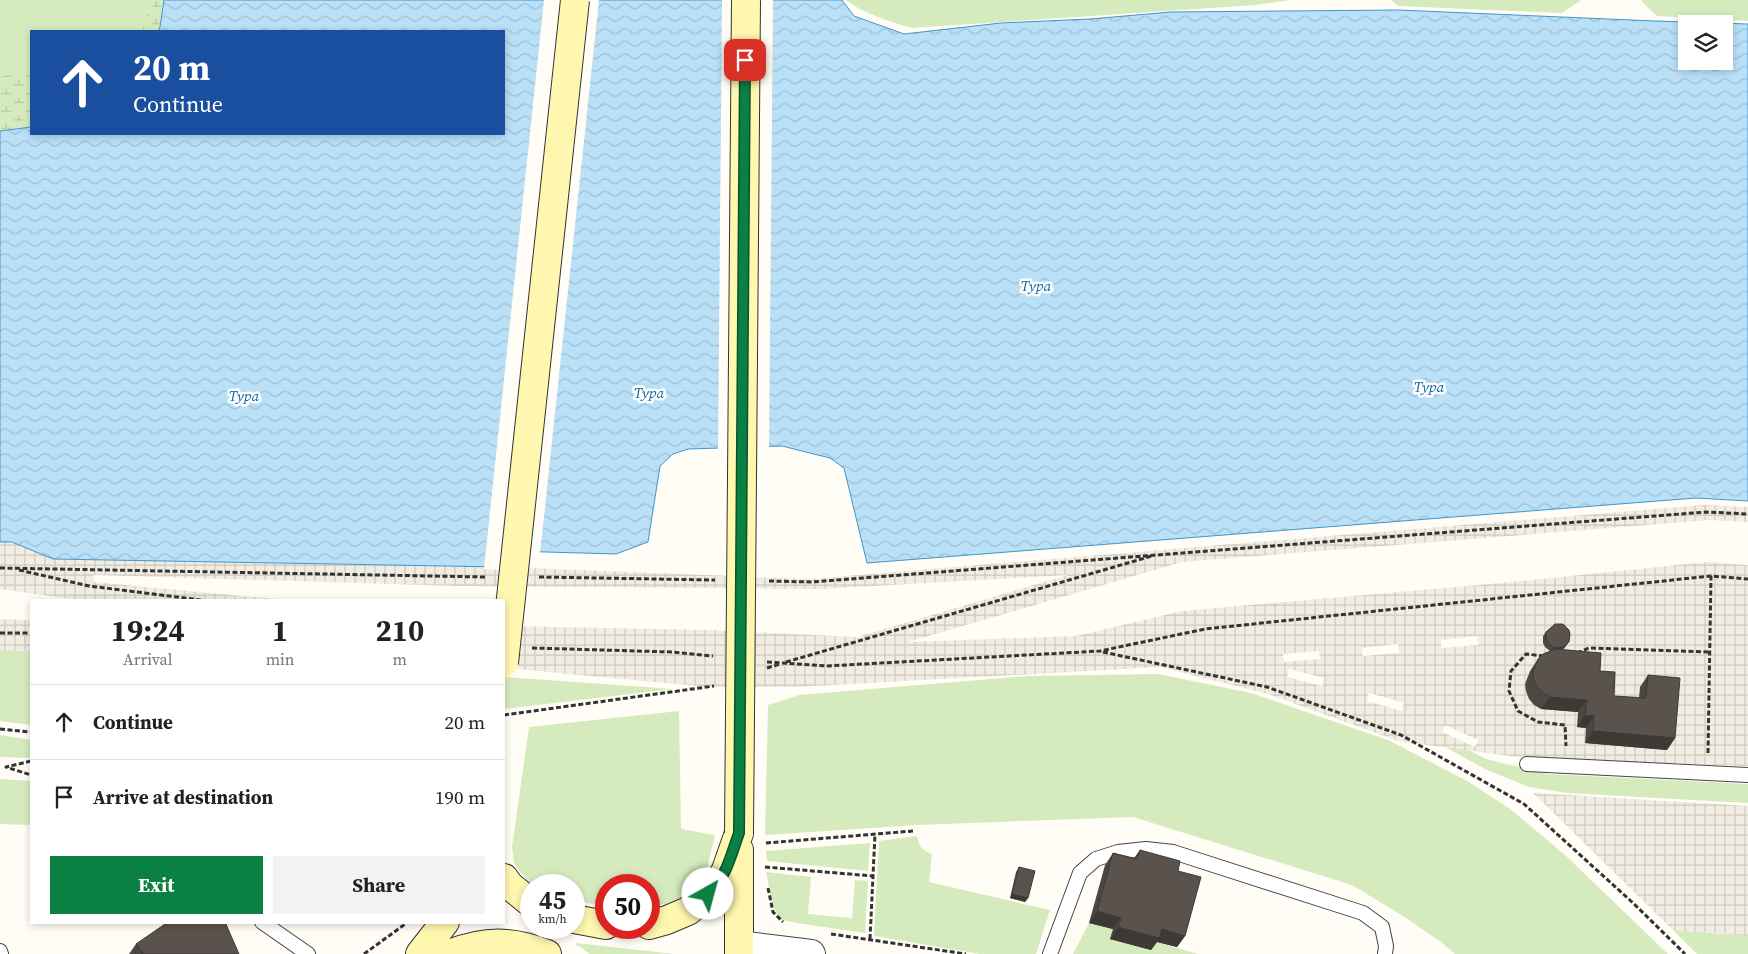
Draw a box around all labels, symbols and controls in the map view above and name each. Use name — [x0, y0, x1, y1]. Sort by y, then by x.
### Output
map controls — [1678, 15, 1733, 70]
button: layers — [1678, 15, 1733, 70]
pin — [724, 39, 766, 81]
text: 20 m — [133, 44, 210, 92]
icon: arrive — [731, 46, 759, 74]
icon: ahead — [50, 50, 115, 115]
text: Continue — [133, 89, 223, 119]
water label: Тура — [1021, 275, 1052, 296]
water label: Тура — [1414, 376, 1445, 397]
water label: Тура — [634, 382, 665, 403]
water label: Тура — [229, 385, 260, 406]
text: 19:24 — [111, 610, 185, 651]
text: 1 — [272, 610, 288, 651]
text: 210 — [375, 610, 424, 651]
text: Arrival — [123, 648, 173, 670]
text: min — [266, 648, 295, 670]
text: m — [393, 648, 407, 670]
icon: ahead — [50, 708, 78, 736]
text: Continue — [93, 709, 173, 735]
text: 20 m — [444, 709, 485, 735]
icon: arrive — [50, 783, 78, 811]
text: Arrive at destination — [93, 784, 273, 810]
text: 190 m — [435, 784, 485, 810]
button: Exit — [50, 856, 263, 914]
button: Share — [273, 856, 485, 914]
position arrow — [681, 867, 733, 919]
speed limit sign: 50 — [595, 874, 660, 939]
text: 45 — [539, 883, 566, 917]
text: km/h — [538, 911, 567, 927]

